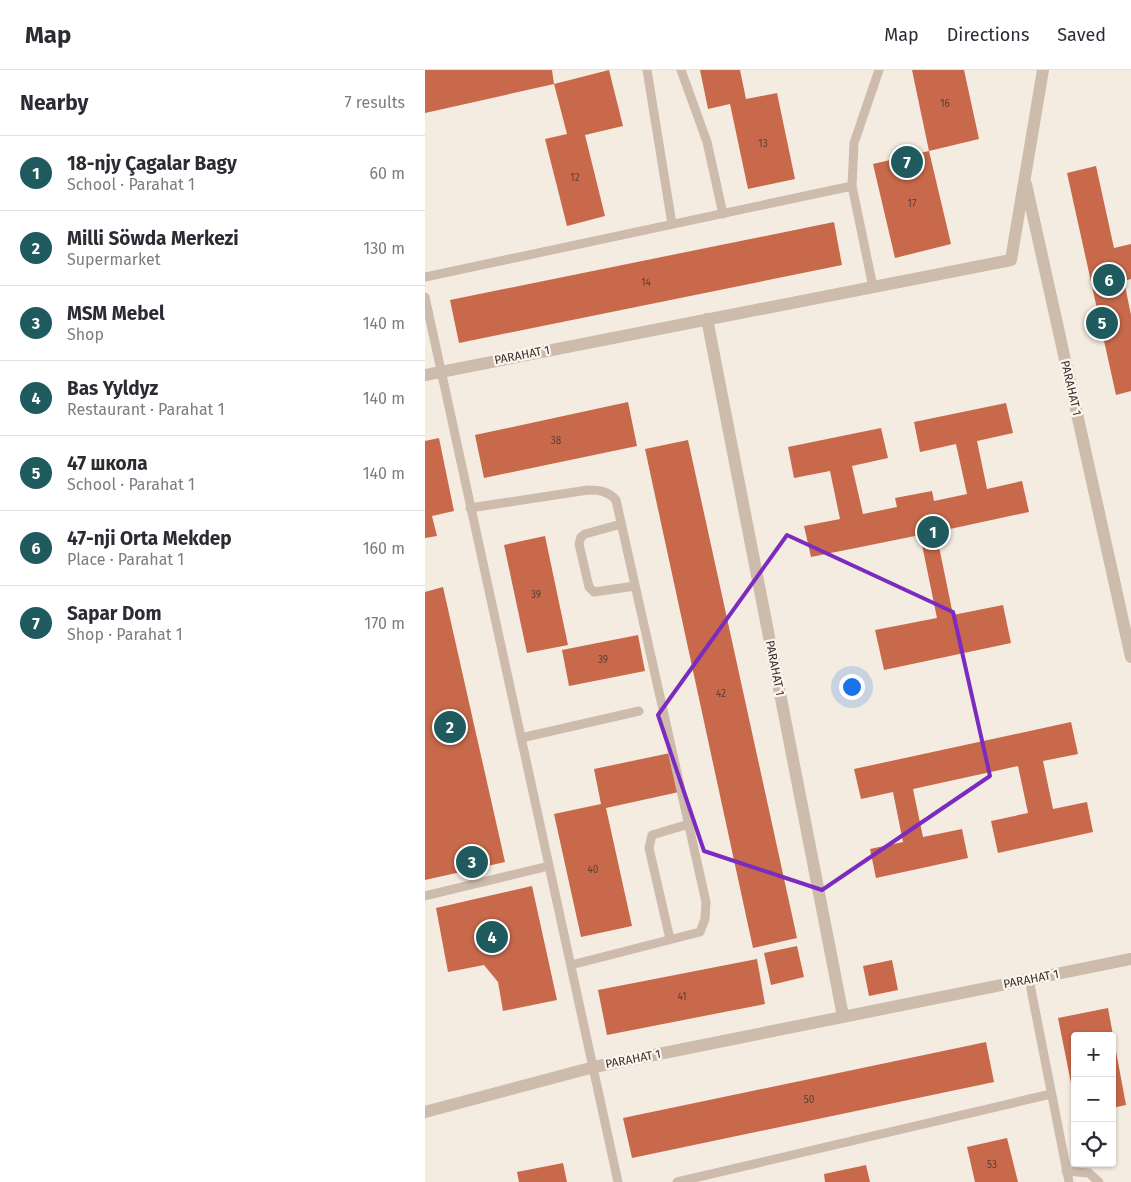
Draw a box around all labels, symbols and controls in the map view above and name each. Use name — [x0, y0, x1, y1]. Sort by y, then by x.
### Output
text: Map — [25, 21, 71, 49]
text: Map — [884, 24, 919, 46]
text: Directions — [947, 24, 1029, 46]
text: Saved — [1057, 24, 1106, 46]
text: Nearby — [20, 90, 88, 116]
text: 7 results — [345, 93, 405, 112]
house number: 16 — [940, 98, 950, 110]
house number: 13 — [758, 138, 768, 150]
pin: 7 — [891, 143, 923, 181]
text: 18-njy Çagalar Bagy — [67, 152, 237, 175]
text: 1 — [32, 164, 40, 183]
text: 60 m — [370, 164, 405, 183]
house number: 12 — [570, 172, 580, 184]
text: School · Parahat 1 — [67, 175, 195, 194]
house number: 17 — [908, 198, 917, 210]
text: Milli Söwda Merkezi — [67, 227, 239, 250]
text: 2 — [32, 239, 40, 258]
text: 130 m — [363, 239, 405, 258]
text: Supermarket — [67, 250, 161, 269]
pin: 6 — [1093, 261, 1125, 299]
house number: 14 — [641, 277, 652, 289]
text: MSM Mebel — [67, 302, 165, 325]
pin: 5 — [1086, 304, 1118, 342]
text: 3 — [32, 314, 40, 333]
text: 140 m — [363, 314, 405, 333]
text: Shop — [67, 325, 104, 344]
street label: PARAHAT 1 — [493, 343, 551, 367]
street label: PARAHAT 1 — [1058, 359, 1084, 417]
text: Bas Yyldyz — [67, 377, 158, 400]
text: 4 — [31, 389, 41, 408]
text: 140 m — [363, 389, 405, 408]
text: Restaurant · Parahat 1 — [67, 400, 225, 419]
house number: 38 — [551, 435, 562, 447]
text: 47 школа — [67, 452, 148, 475]
text: 5 — [32, 464, 40, 483]
text: 140 m — [363, 464, 405, 483]
text: School · Parahat 1 — [67, 475, 195, 494]
pin: 1 — [917, 513, 949, 551]
text: 47-nji Orta Mekdep — [67, 527, 232, 550]
text: 6 — [31, 539, 41, 558]
text: 160 m — [363, 539, 405, 558]
text: Place · Parahat 1 — [67, 550, 184, 569]
house number: 39 — [531, 589, 541, 601]
text: Sapar Dom — [67, 602, 162, 625]
text: 7 — [32, 614, 40, 633]
text: 170 m — [364, 614, 405, 633]
text: Shop · Parahat 1 — [67, 625, 183, 644]
street label: PARAHAT 1 — [763, 639, 787, 697]
house number: 39 — [598, 654, 608, 666]
your location — [839, 674, 865, 700]
house number: 42 — [716, 688, 726, 700]
pin: 2 — [434, 708, 466, 746]
pin: 3 — [456, 843, 488, 881]
house number: 40 — [588, 864, 599, 876]
pin: 4 — [476, 918, 508, 956]
street label: PARAHAT 1 — [1002, 967, 1060, 991]
house number: 41 — [677, 991, 687, 1003]
map controls — [1071, 1032, 1116, 1167]
button: + — [1071, 1032, 1116, 1077]
street label: PARAHAT 1 — [604, 1047, 662, 1071]
button: − — [1071, 1077, 1116, 1122]
house number: 50 — [804, 1094, 815, 1106]
button: locate — [1071, 1122, 1116, 1167]
house number: 53 — [987, 1159, 997, 1171]

